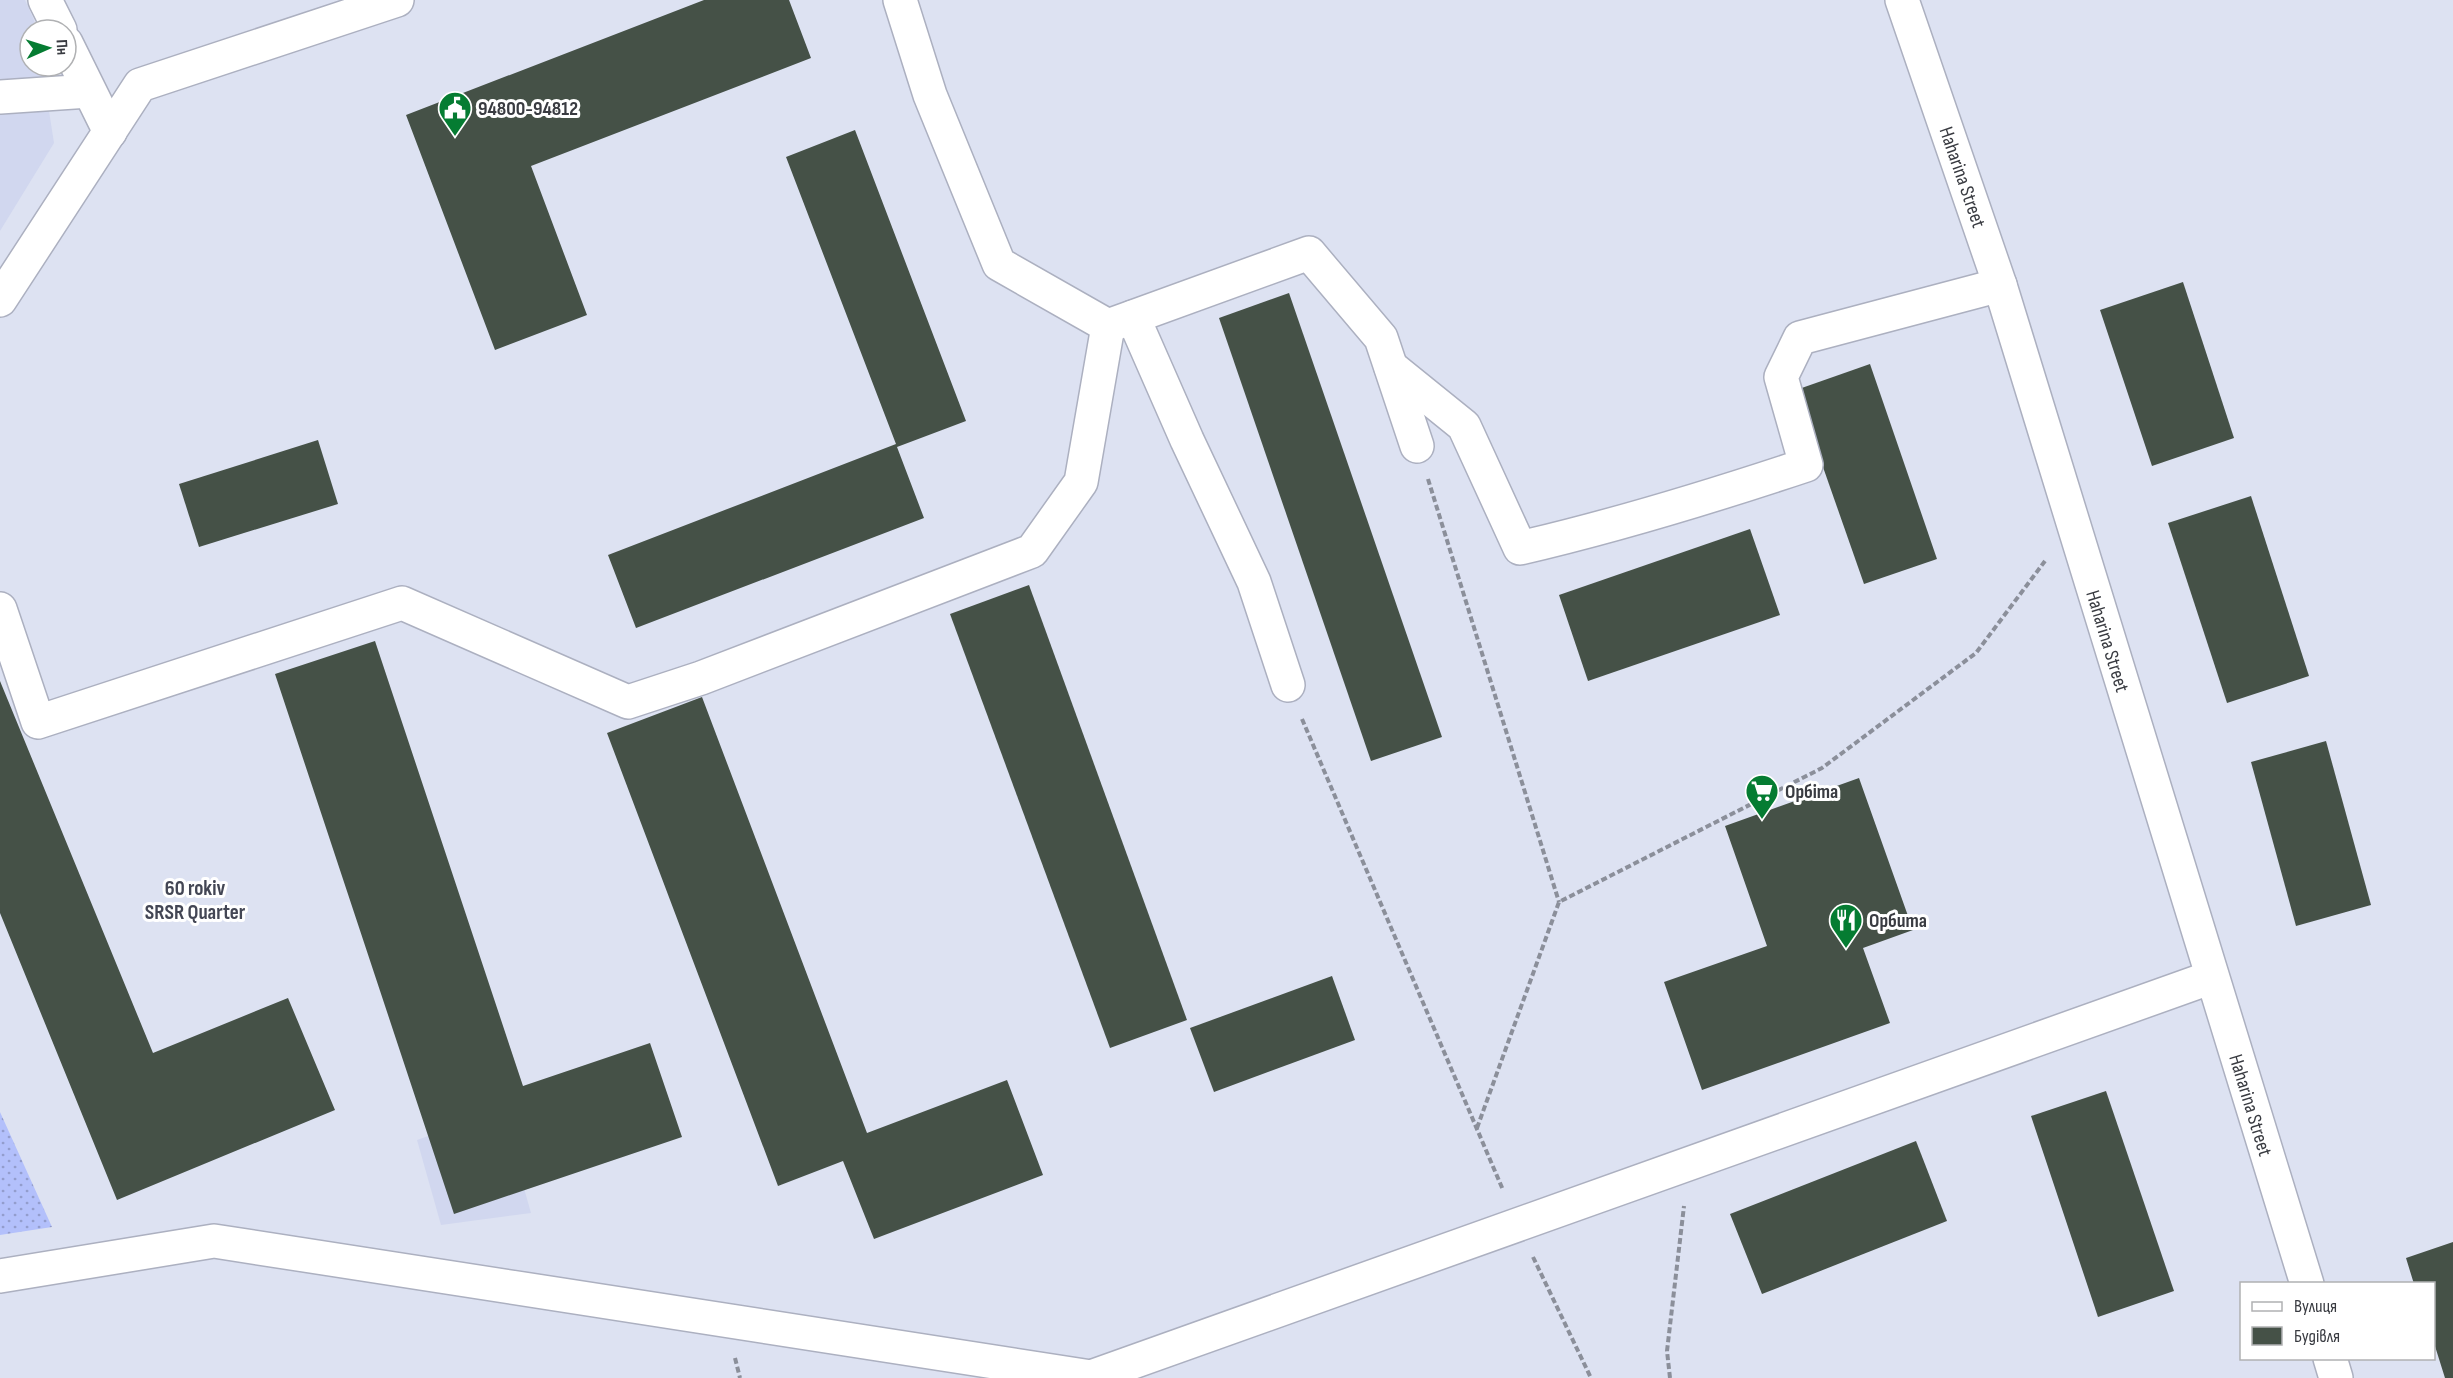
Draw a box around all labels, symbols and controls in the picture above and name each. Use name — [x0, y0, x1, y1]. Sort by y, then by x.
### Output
north arrow — [18, 18, 78, 78]
text: Пн — [52, 39, 71, 56]
public building icon: 94800-94812 — [437, 90, 473, 137]
place label: 94800-94812 — [478, 97, 578, 121]
street label: Haharina Street — [1934, 124, 1991, 231]
street label: Haharina Street — [2080, 587, 2134, 695]
supermarket icon: Орбіта — [1744, 773, 1780, 820]
place label: Орбіта — [1785, 780, 1838, 804]
district label: 60 rokiv SRSR Quarter — [145, 876, 246, 925]
restaurant icon: Орбита — [1828, 902, 1864, 949]
place label: Орбита — [1869, 909, 1927, 933]
street label: Haharina Street — [2223, 1051, 2277, 1159]
legend — [2240, 1282, 2435, 1360]
text: Вулиця — [2294, 1296, 2337, 1317]
text: Будівля — [2294, 1326, 2340, 1347]

